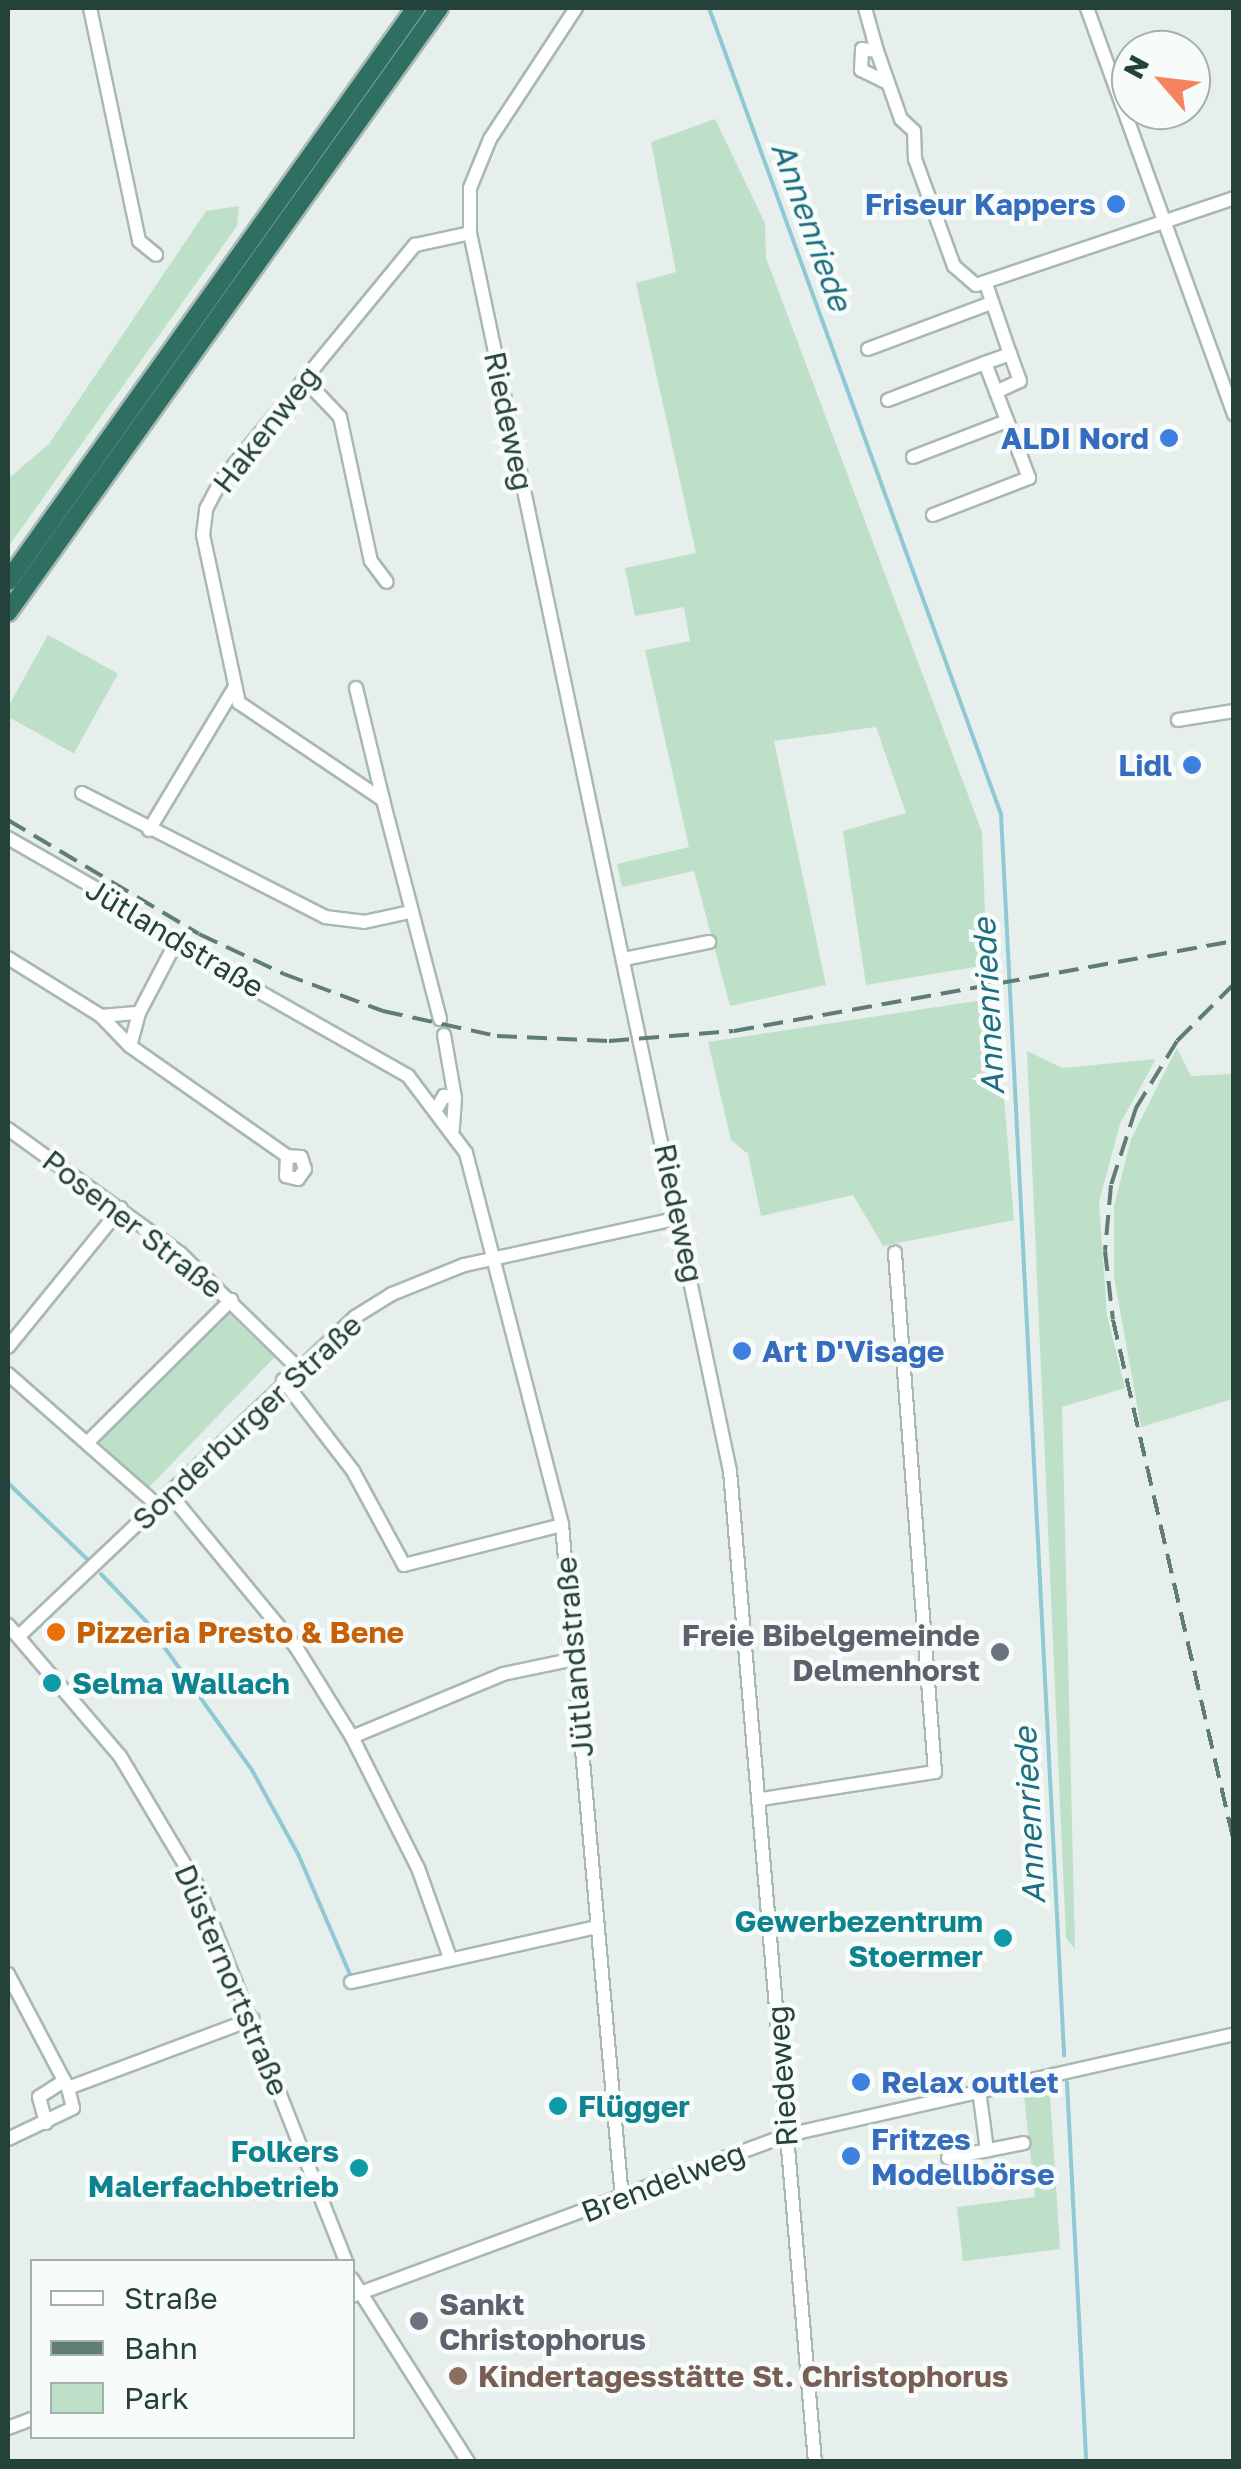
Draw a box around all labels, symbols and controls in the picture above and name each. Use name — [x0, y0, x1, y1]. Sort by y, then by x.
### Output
north arrow — [1111, 30, 1211, 130]
text: N — [1116, 49, 1155, 84]
water label: Annenriede — [764, 136, 860, 316]
place label: Friseur Kappers — [865, 186, 1096, 222]
marker: Friseur Kappers — [1105, 193, 1127, 215]
street label: Riedeweg — [477, 348, 541, 494]
street label: Hakenweg — [205, 358, 327, 500]
place label: ALDI Nord — [1001, 420, 1149, 456]
marker: ALDI Nord — [1158, 427, 1180, 449]
place label: Lidl — [1118, 747, 1172, 783]
marker: Lidl — [1181, 754, 1203, 776]
street label: Jütlandstraße — [79, 871, 271, 1005]
water label: Annenriede — [964, 918, 1012, 1096]
street label: Riedeweg — [647, 1140, 711, 1286]
street label: Posener Straße — [35, 1142, 231, 1306]
street label: Sonderburger Straße — [125, 1307, 369, 1537]
place label: Art D'Visage — [762, 1333, 944, 1369]
marker: Art D'Visage — [731, 1340, 753, 1362]
street label: Jütlandstraße — [547, 1555, 601, 1759]
place label: Pizzeria Presto & Bene — [76, 1614, 404, 1650]
place label: Freie Bibelgemeinde Delmenhorst — [682, 1617, 980, 1688]
marker: Pizzeria Presto & Bene — [45, 1621, 67, 1643]
marker: Freie Bibelgemeinde Delmenhorst — [989, 1641, 1011, 1663]
place label: Selma Wallach — [72, 1665, 290, 1701]
marker: Selma Wallach — [41, 1672, 63, 1694]
water label: Annenriede — [1005, 1727, 1053, 1905]
street label: Düsternortstraße — [167, 1859, 297, 2101]
place label: Gewerbezentrum Stoermer — [734, 1903, 983, 1974]
marker: Gewerbezentrum Stoermer — [992, 1927, 1014, 1949]
street label: Riedeweg — [759, 2004, 805, 2148]
place label: Relax outlet — [881, 2064, 1059, 2100]
marker: Relax outlet — [850, 2071, 872, 2093]
place label: Flügger — [578, 2088, 690, 2124]
marker: Flügger — [547, 2095, 569, 2117]
place label: Fritzes Modellbörse — [871, 2121, 1055, 2192]
place label: Folkers Malerfachbetrieb — [88, 2133, 339, 2204]
street label: Brendelweg — [576, 2134, 750, 2230]
marker: Fritzes Modellbörse — [840, 2145, 862, 2167]
marker: Folkers Malerfachbetrieb — [348, 2157, 370, 2179]
legend — [30, 2259, 355, 2439]
text: Straße — [124, 2280, 218, 2316]
place label: Sankt Christophorus — [439, 2286, 646, 2356]
marker: Sankt Christophorus — [408, 2310, 430, 2332]
text: Bahn — [124, 2330, 198, 2366]
place label: Kindertagesstätte St. Christophorus — [478, 2358, 1009, 2394]
marker: Kindertagesstätte St. Christophorus — [447, 2365, 469, 2387]
text: Park — [124, 2380, 189, 2416]

